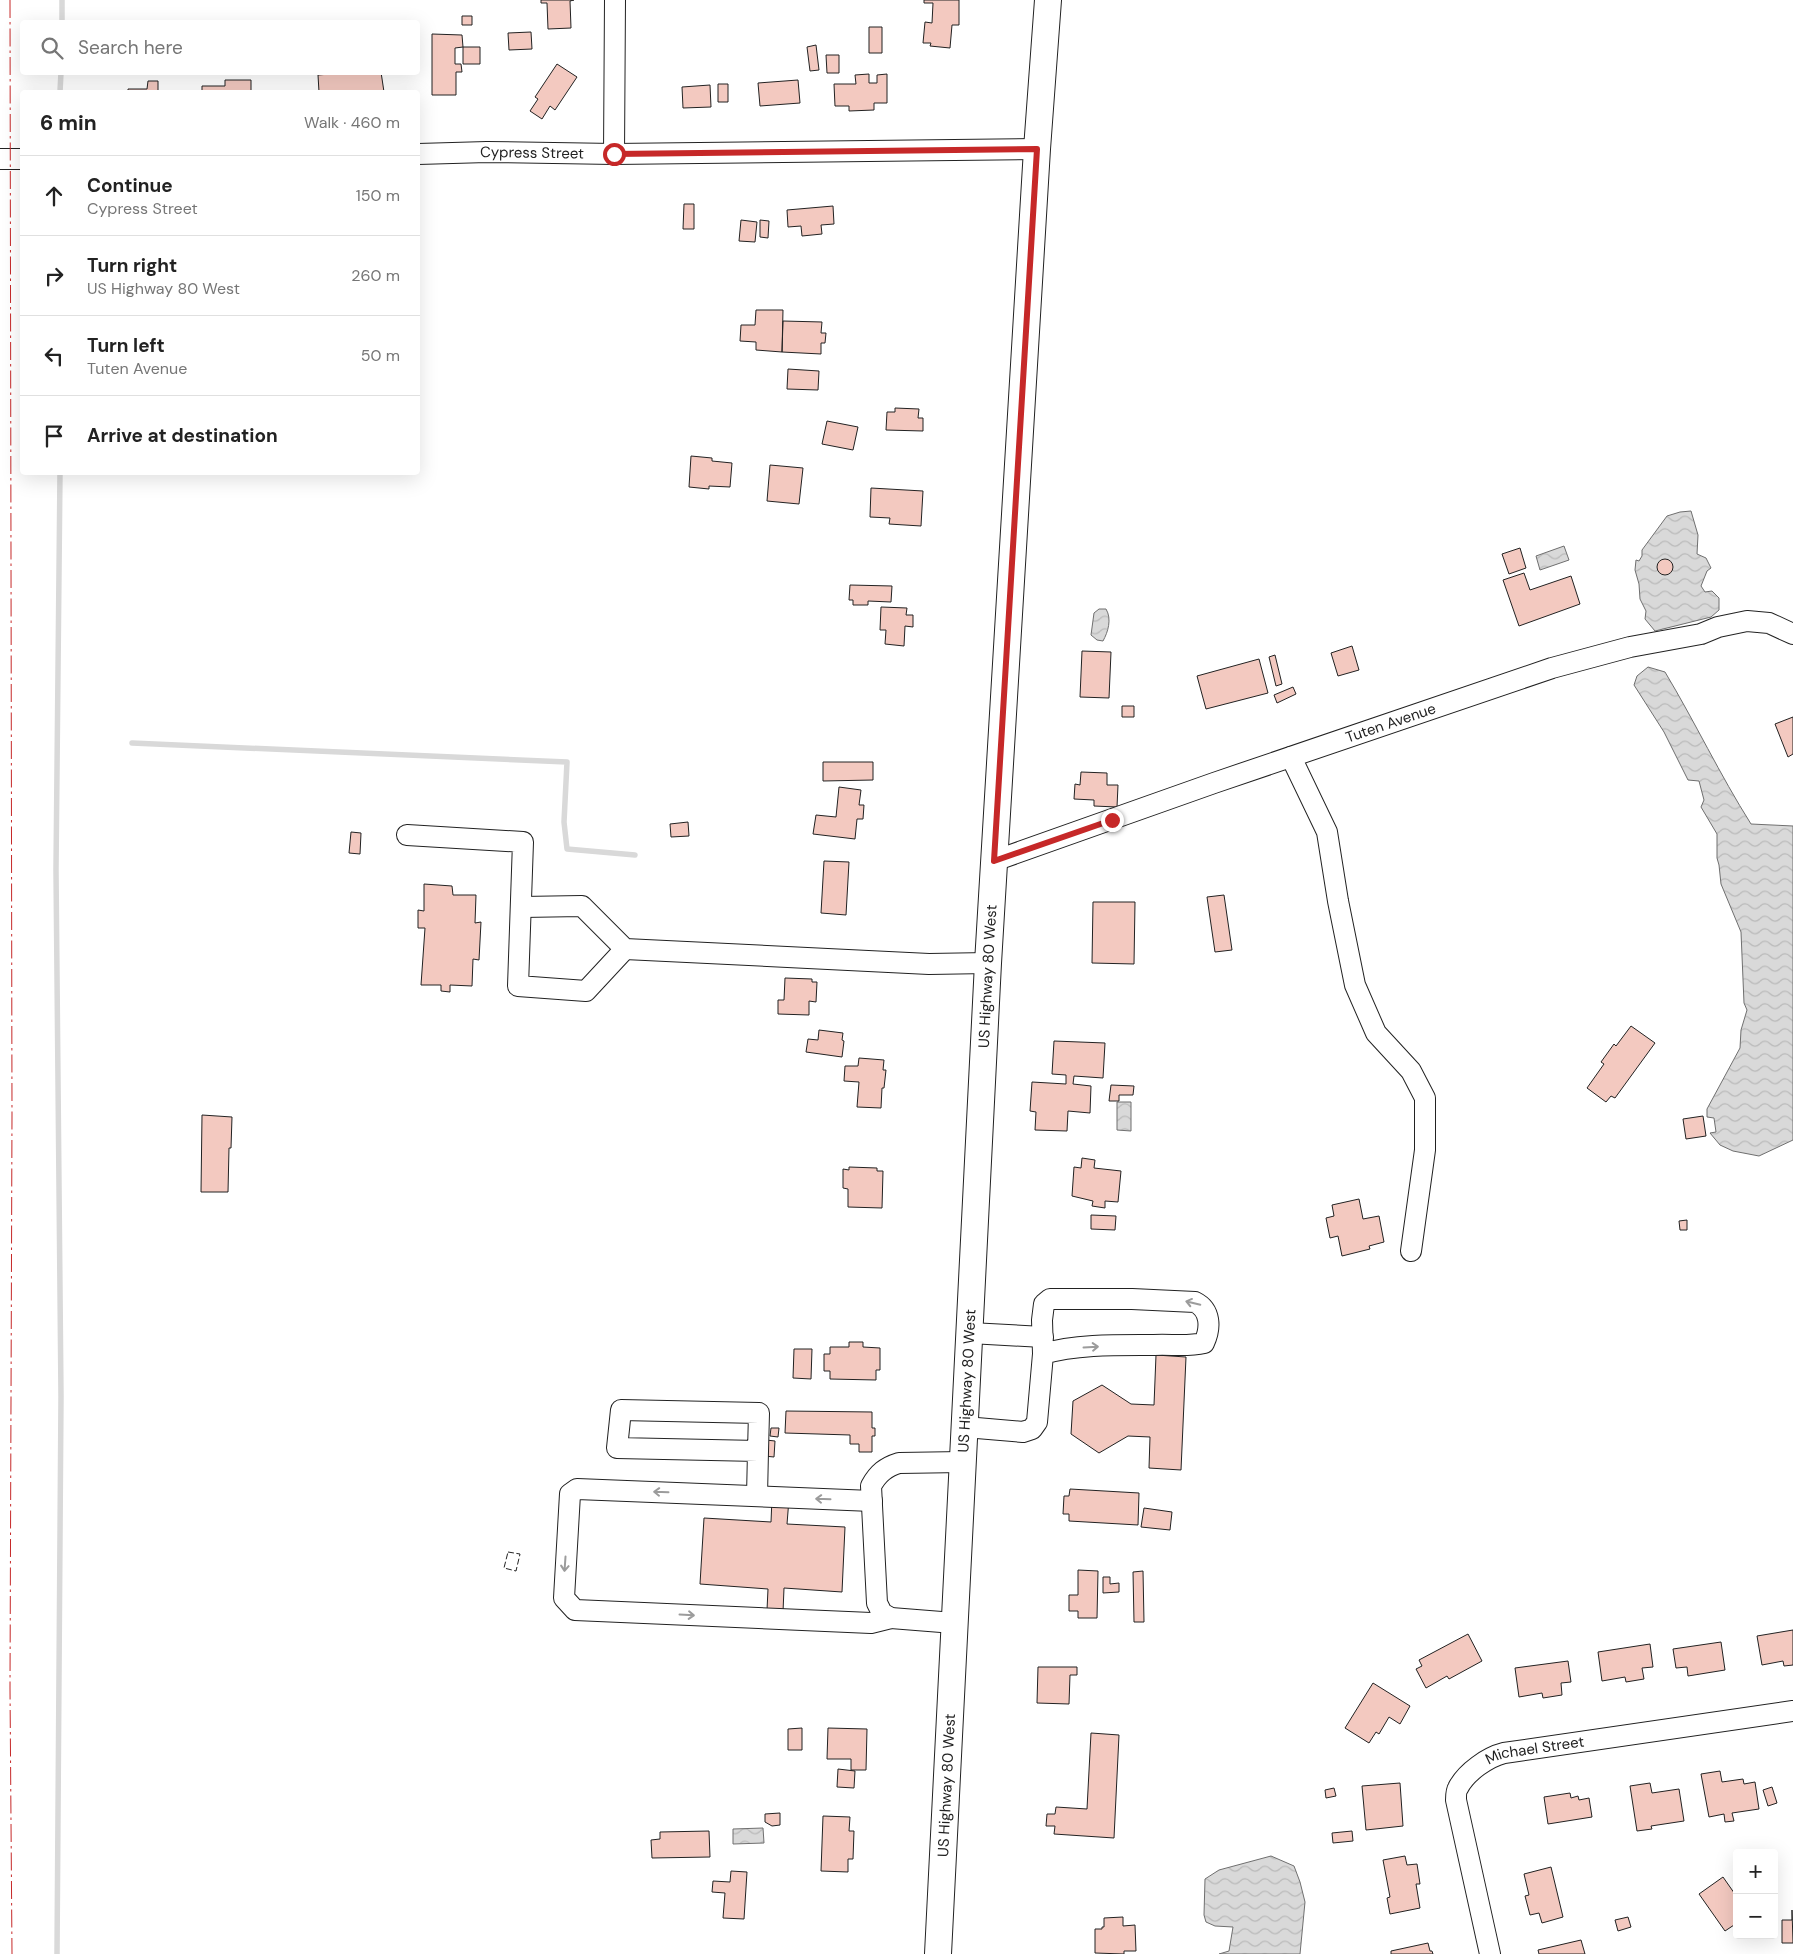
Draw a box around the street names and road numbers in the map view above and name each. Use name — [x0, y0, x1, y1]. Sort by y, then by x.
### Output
street label: Cypress Street — [480, 142, 584, 164]
street label: Tuten Avenue — [1343, 698, 1438, 748]
street label: US Highway 80 West — [974, 904, 1002, 1048]
street label: US Highway 80 West — [953, 1308, 981, 1453]
street label: US Highway 80 West — [933, 1713, 960, 1857]
street label: Michael Street — [1482, 1731, 1586, 1769]

